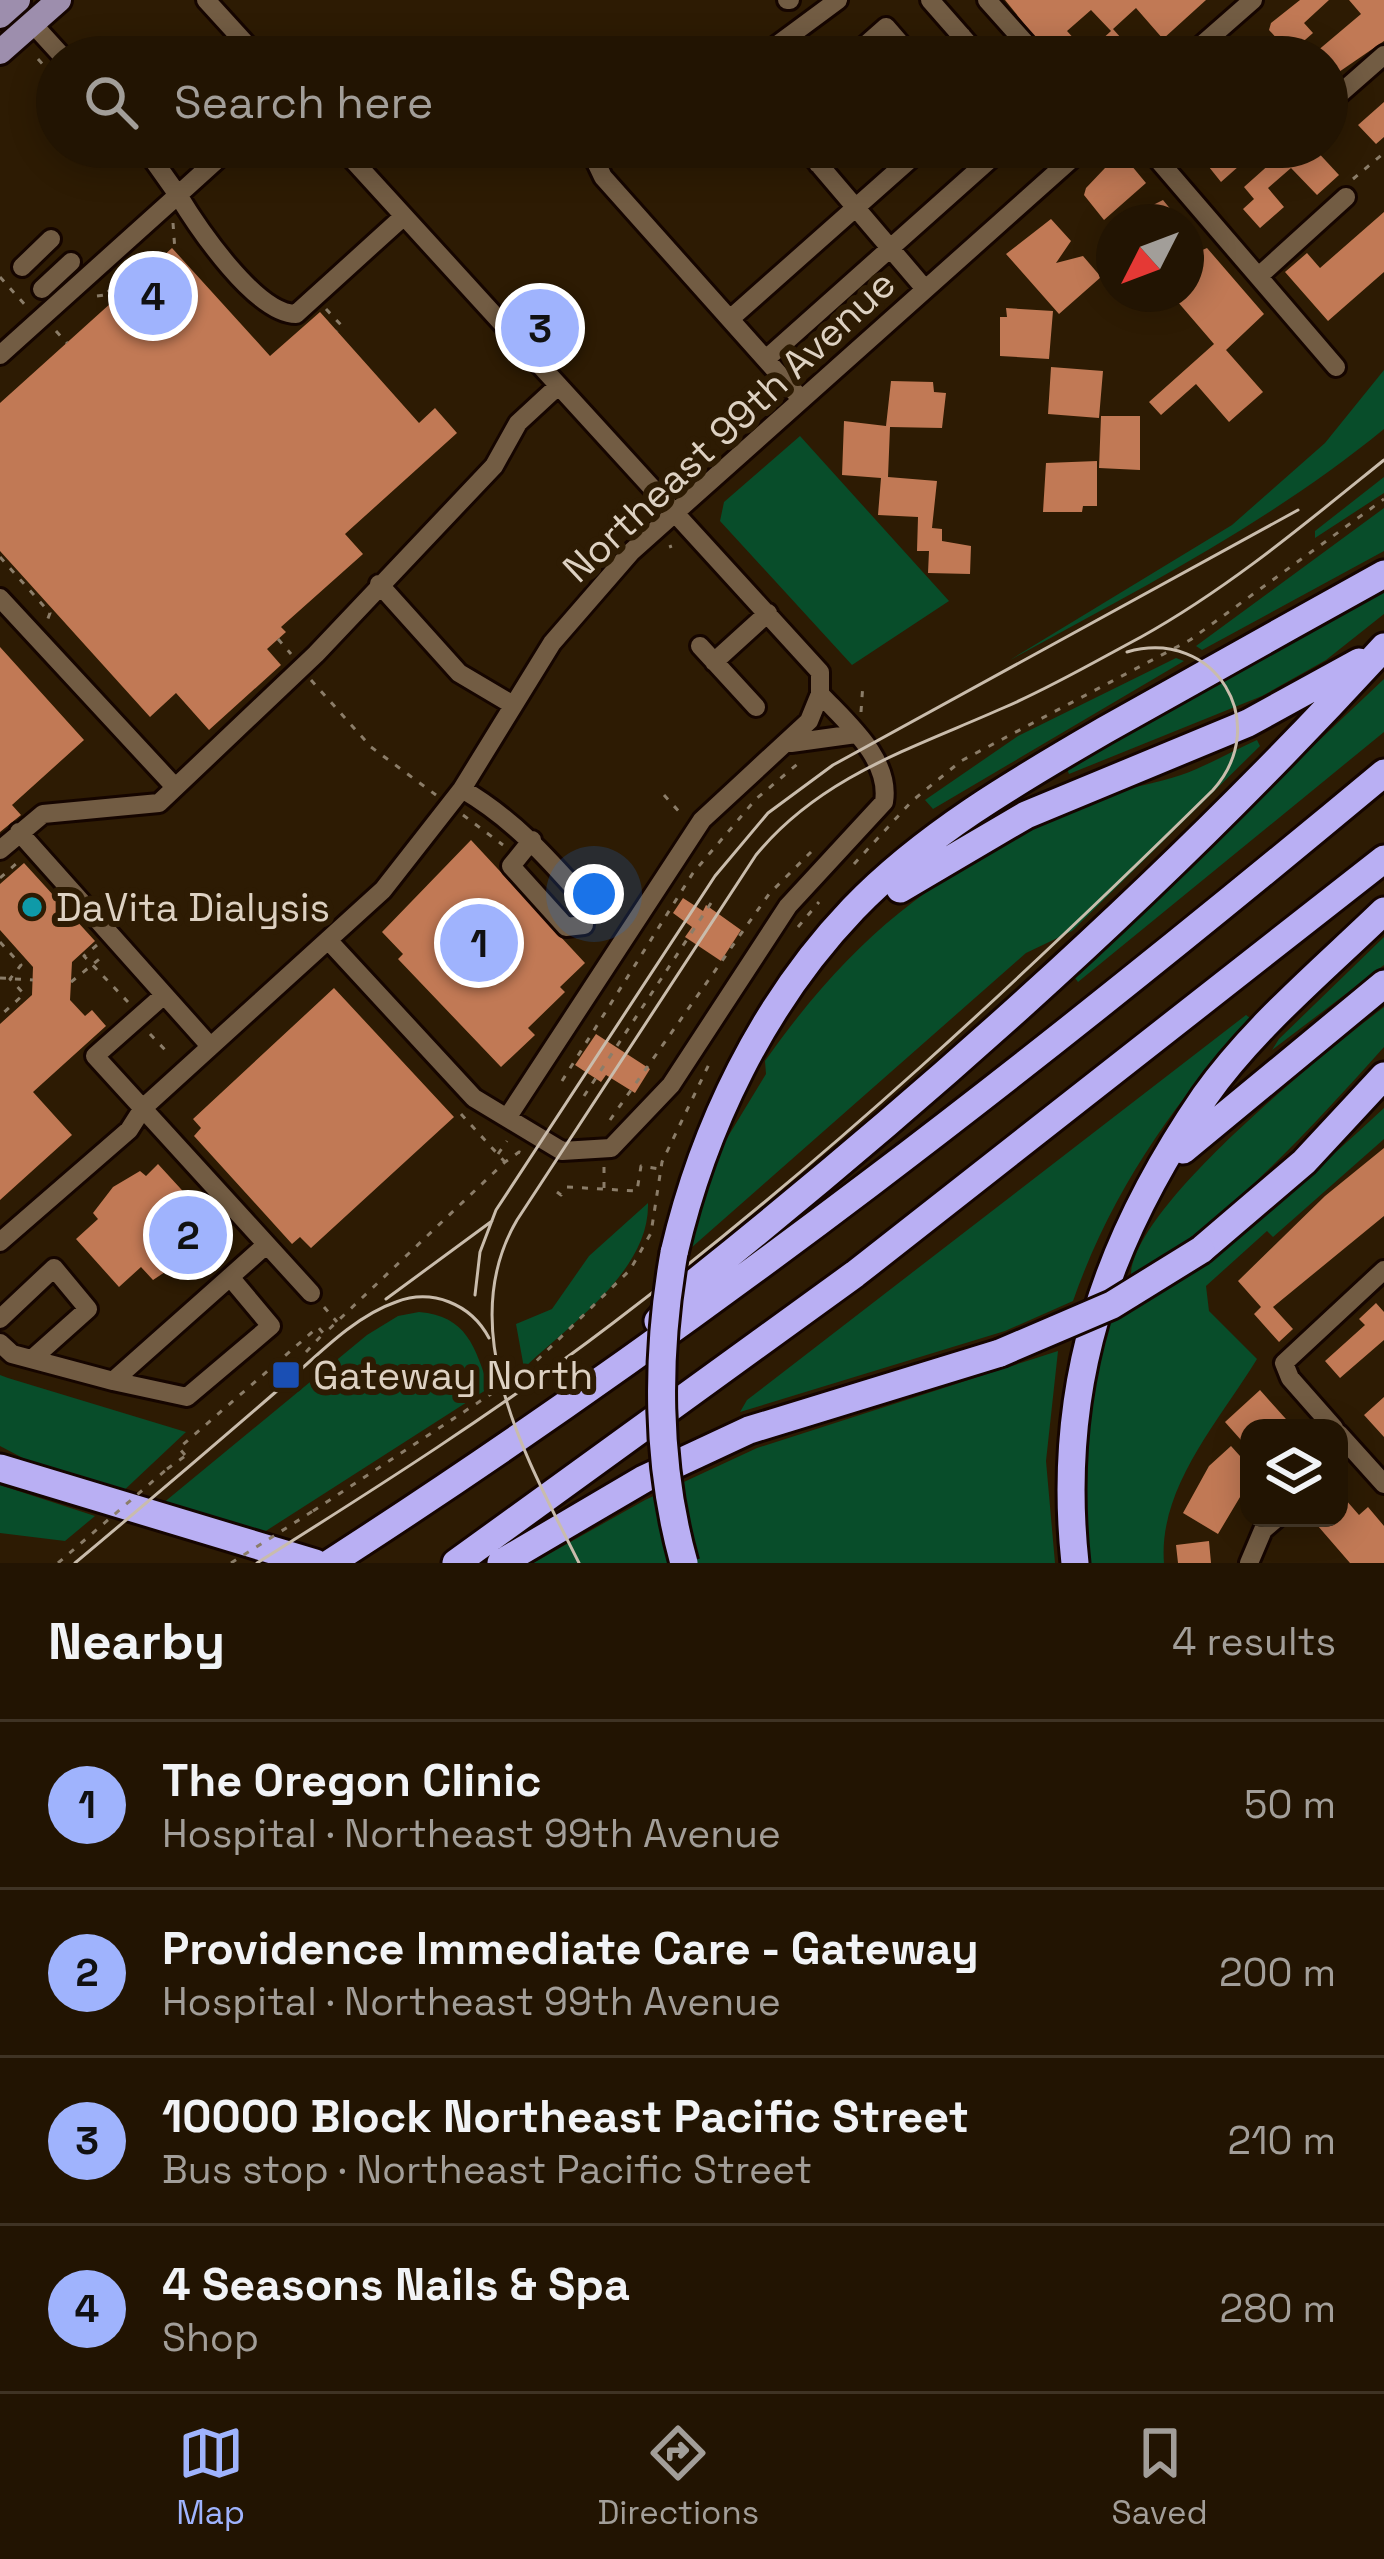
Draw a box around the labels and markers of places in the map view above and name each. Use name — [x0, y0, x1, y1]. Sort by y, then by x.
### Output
pin: 4 — [114, 251, 192, 341]
pin: 3 — [501, 283, 579, 373]
place label: DaVita Dialysis — [56, 883, 330, 932]
marker: DaVita Dialysis — [19, 894, 45, 920]
pin: 1 — [440, 898, 518, 988]
pin: 2 — [149, 1190, 227, 1280]
place label: Gateway North — [313, 1351, 593, 1400]
marker: Gateway North — [270, 1359, 302, 1391]

